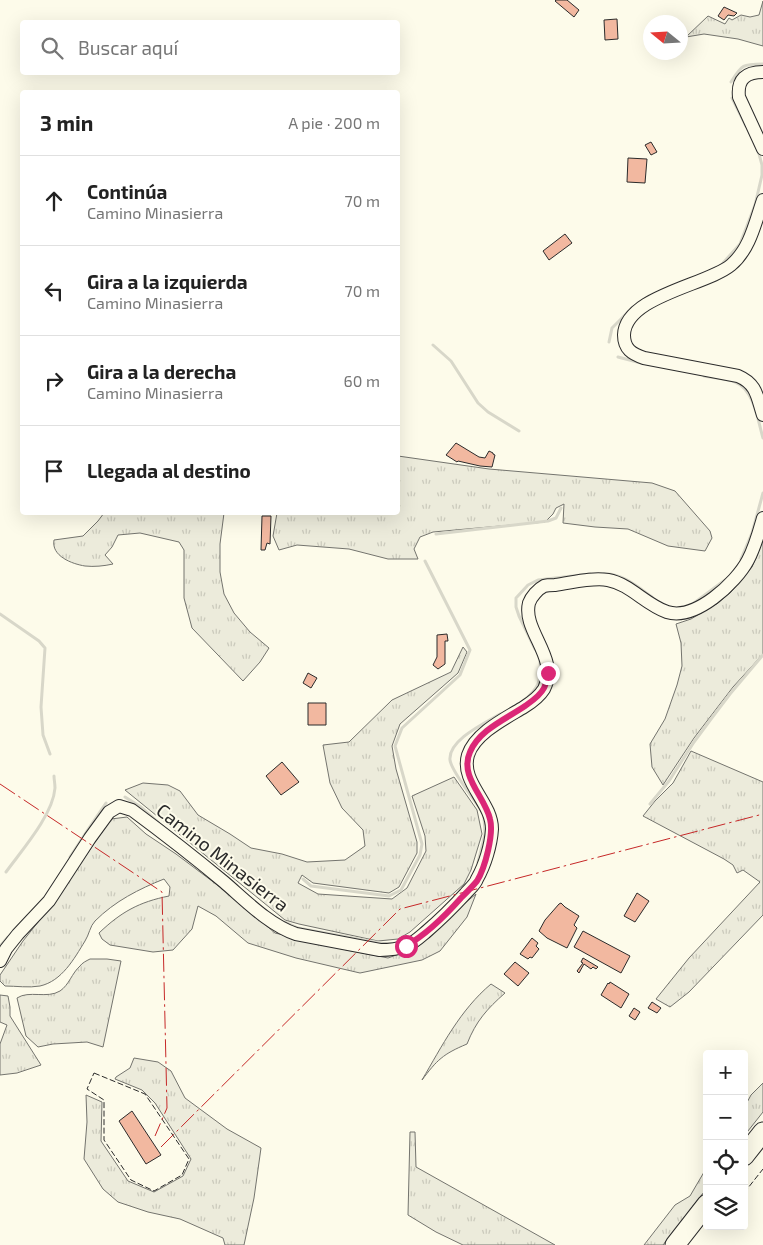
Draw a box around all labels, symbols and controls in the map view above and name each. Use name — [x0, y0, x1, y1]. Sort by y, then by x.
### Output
north arrow — [643, 15, 688, 60]
search box — [20, 20, 400, 75]
icon: search — [38, 34, 66, 62]
text: Buscar aquí — [78, 36, 178, 59]
text: 3 min — [40, 110, 93, 135]
text: A pie · 200 m — [288, 113, 380, 132]
text: Continúa — [87, 180, 167, 203]
icon: ahead — [40, 187, 68, 215]
text: 70 m — [345, 191, 380, 210]
text: Camino Minasierra — [87, 203, 223, 222]
text: Gira a la izquierda — [87, 270, 248, 293]
icon: left — [40, 277, 68, 305]
text: 70 m — [345, 281, 380, 300]
text: Camino Minasierra — [87, 293, 223, 312]
text: Gira a la derecha — [87, 360, 236, 383]
icon: right — [40, 367, 68, 395]
text: 60 m — [344, 371, 380, 390]
text: Camino Minasierra — [87, 383, 223, 402]
icon: arrive — [40, 457, 68, 485]
text: Llegada al destino — [87, 459, 251, 482]
route end — [537, 662, 560, 685]
street label: Camino Minasierra — [152, 798, 294, 916]
route start — [395, 935, 418, 958]
map controls — [703, 1050, 748, 1230]
button: + — [703, 1050, 748, 1095]
button: − — [703, 1095, 748, 1140]
button: locate — [703, 1140, 748, 1185]
button: layers — [703, 1185, 748, 1230]

